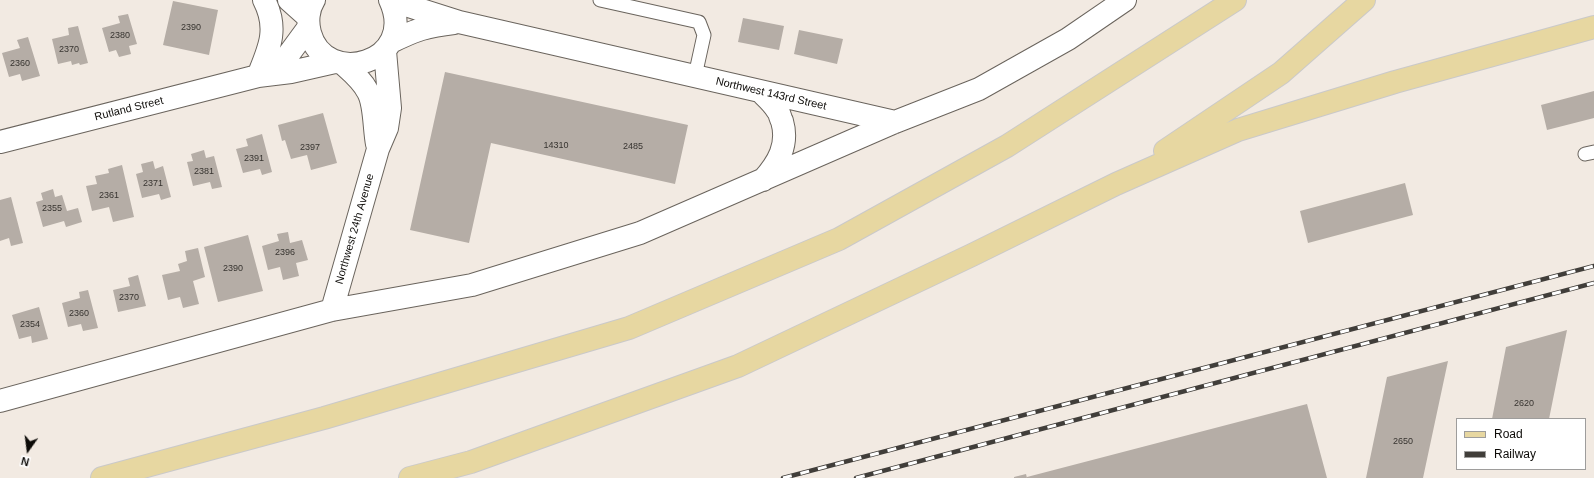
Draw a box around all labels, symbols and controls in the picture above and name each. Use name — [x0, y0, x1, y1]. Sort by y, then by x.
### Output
house number: 2390 — [181, 23, 201, 33]
house number: 2380 — [110, 31, 130, 41]
house number: 2370 — [59, 45, 79, 55]
house number: 2360 — [10, 59, 30, 69]
street label: Northwest 143rd Street — [714, 75, 828, 113]
street label: Rutland Street — [93, 94, 165, 124]
house number: 14310 — [543, 141, 569, 151]
house number: 2485 — [623, 142, 643, 152]
house number: 2397 — [300, 143, 320, 153]
house number: 2391 — [244, 154, 264, 164]
house number: 2381 — [194, 167, 214, 177]
street label: Northwest 24th Avenue — [333, 172, 377, 286]
house number: 2371 — [143, 179, 163, 189]
house number: 2361 — [99, 191, 119, 201]
house number: 2355 — [42, 204, 62, 214]
house number: 2396 — [275, 248, 295, 258]
house number: 2390 — [223, 264, 243, 274]
house number: 2370 — [119, 293, 139, 303]
house number: 2360 — [69, 309, 89, 319]
house number: 2354 — [20, 320, 40, 330]
house number: 2620 — [1514, 399, 1534, 409]
legend — [1456, 418, 1586, 470]
text: Road — [1494, 427, 1523, 441]
north arrow — [8, 430, 48, 470]
house number: 2650 — [1393, 437, 1413, 447]
text: Railway — [1494, 447, 1536, 461]
text: N — [20, 455, 30, 468]

